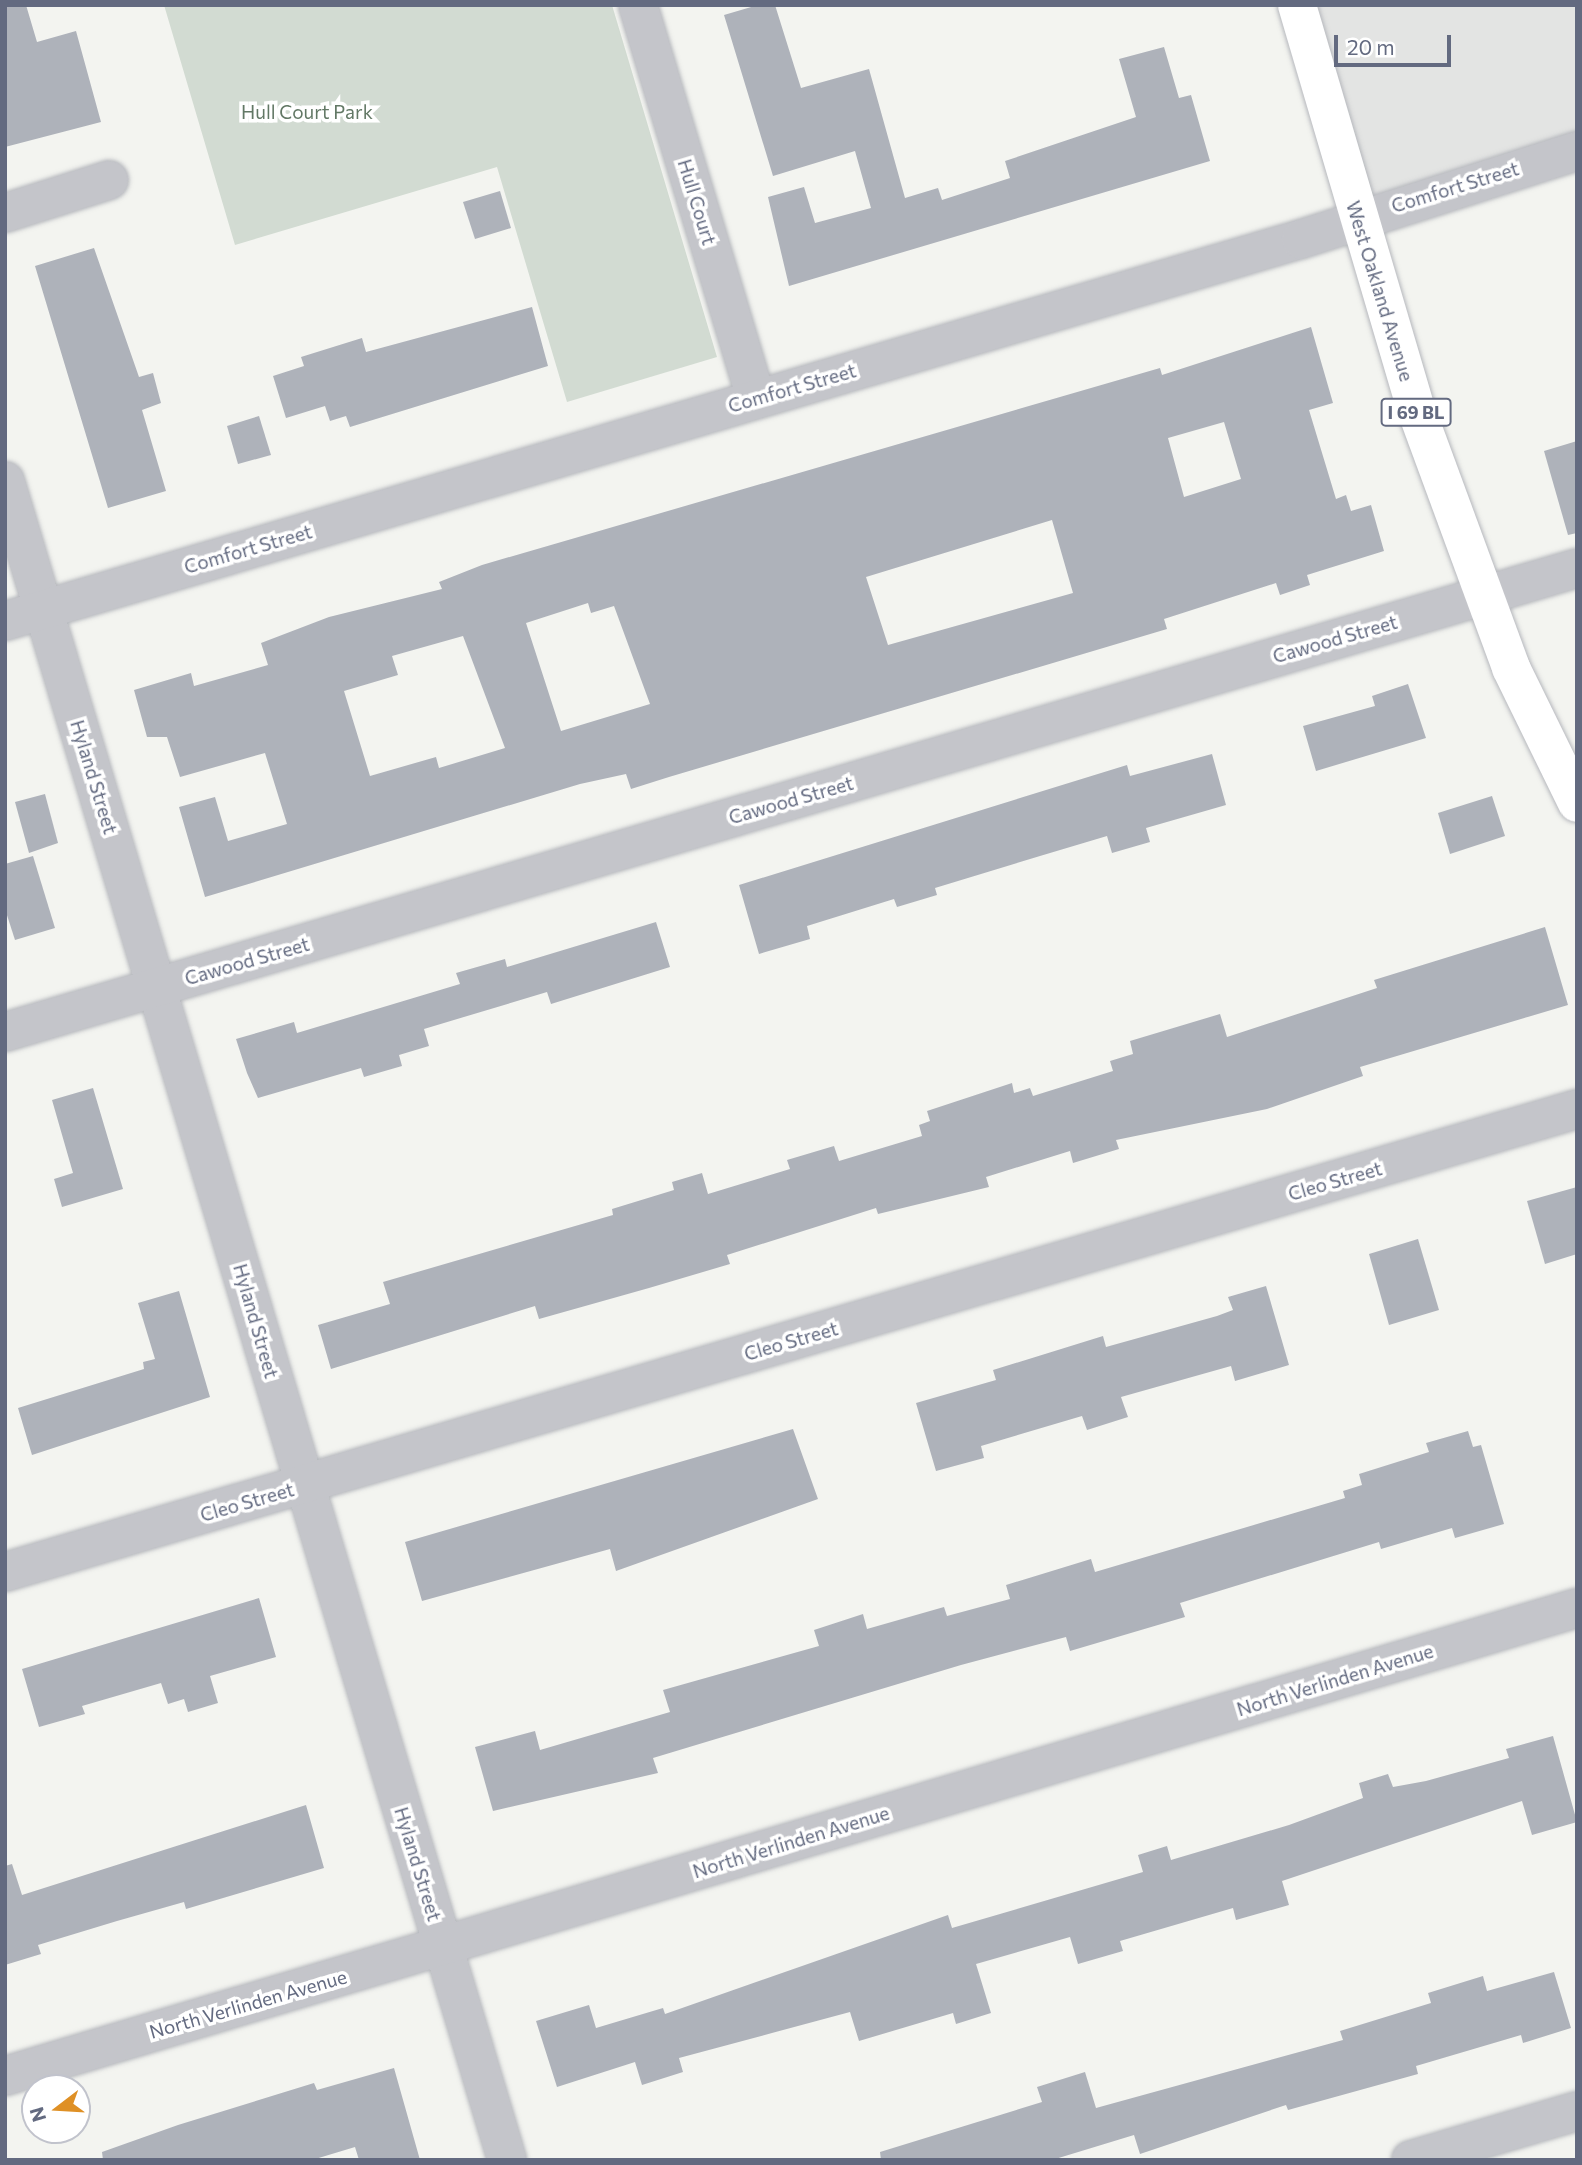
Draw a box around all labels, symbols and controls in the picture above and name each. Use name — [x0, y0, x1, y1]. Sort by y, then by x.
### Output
scale bar — [1337, 21, 1454, 65]
text: 20 m — [1347, 34, 1395, 59]
park label: Hull Court Park — [241, 101, 373, 123]
street label: Hull Court — [673, 156, 721, 248]
street label: Comfort Street — [1389, 157, 1521, 217]
street label: West Oakland Avenue — [1342, 198, 1418, 384]
street label: Comfort Street — [725, 359, 859, 417]
road number: I 69 BL — [1379, 398, 1453, 426]
street label: Comfort Street — [181, 520, 315, 578]
street label: Cawood Street — [1270, 610, 1400, 668]
street label: Hyland Street — [66, 717, 122, 837]
street label: Cawood Street — [726, 771, 856, 829]
street label: Cawood Street — [182, 932, 312, 990]
street label: Cleo Street — [1285, 1157, 1385, 1205]
street label: Hyland Street — [229, 1261, 283, 1381]
street label: Cleo Street — [741, 1317, 841, 1365]
street label: Cleo Street — [197, 1478, 297, 1526]
street label: North Verlinden Avenue — [1234, 1639, 1436, 1721]
street label: North Verlinden Avenue — [690, 1801, 892, 1883]
street label: Hyland Street — [390, 1804, 446, 1924]
street label: North Verlinden Avenue — [147, 1965, 349, 2043]
north arrow — [21, 2074, 91, 2144]
text: N — [24, 2105, 50, 2125]

